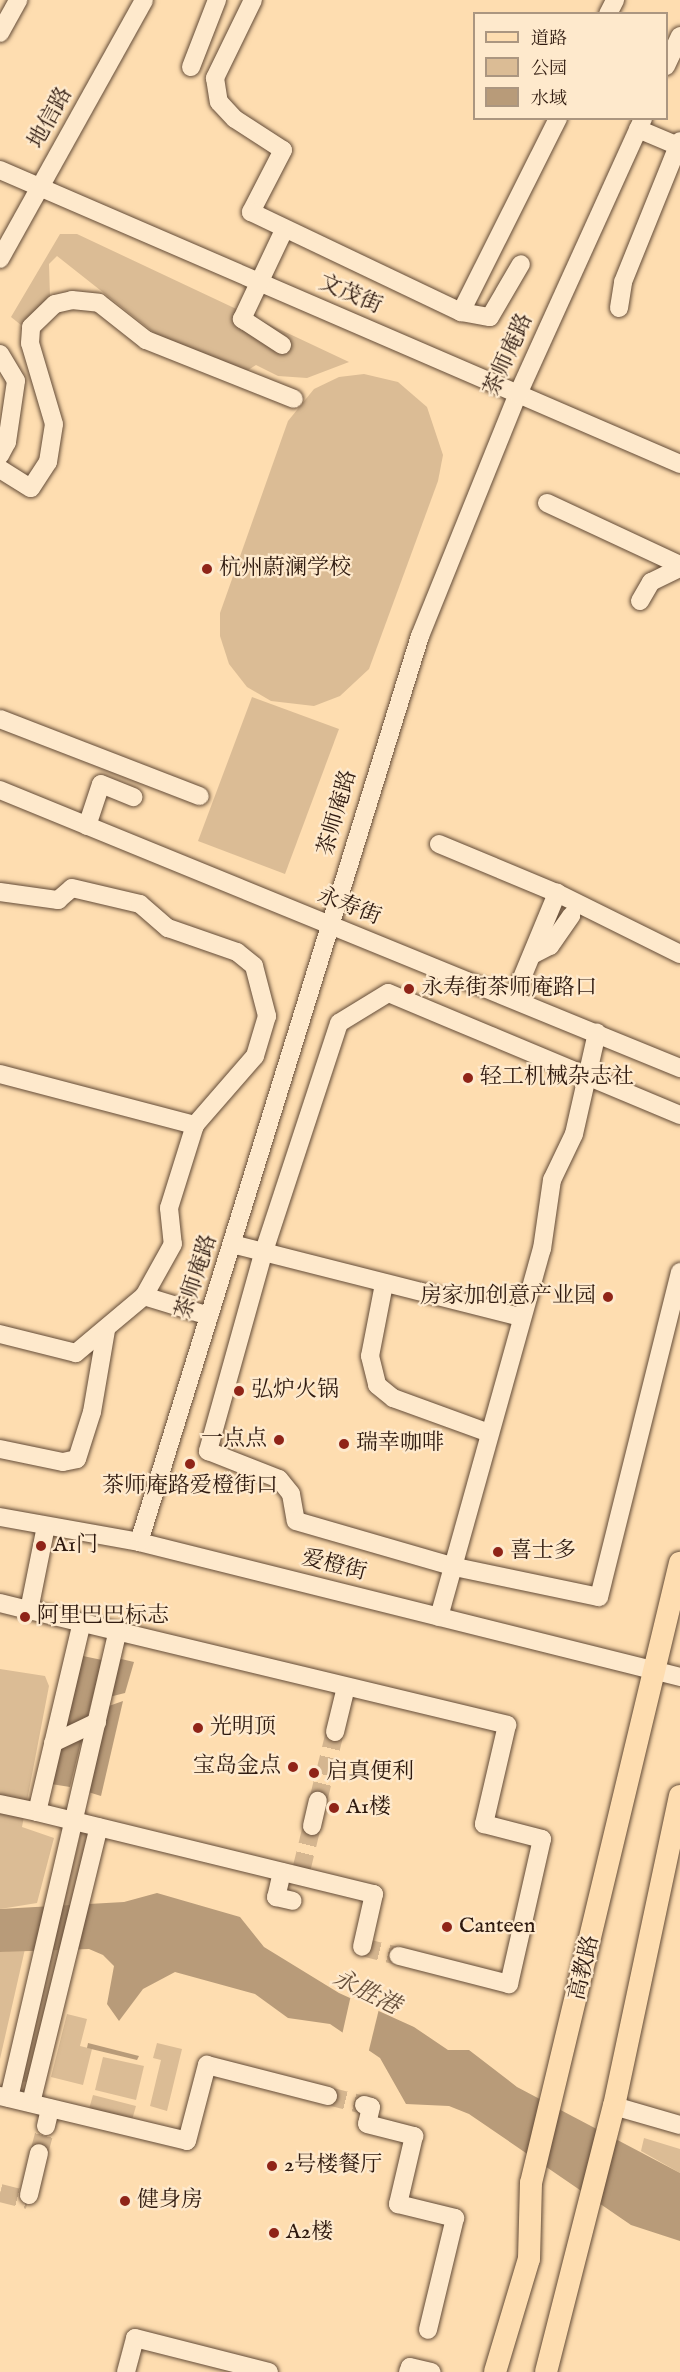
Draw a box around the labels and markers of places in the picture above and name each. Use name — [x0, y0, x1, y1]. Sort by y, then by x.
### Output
place label: 杭州蔚澜学校 — [219, 556, 351, 582]
marker: 杭州蔚澜学校 — [200, 562, 214, 576]
place label: 永寿街茶师庵路口 — [421, 976, 597, 1002]
marker: 永寿街茶师庵路口 — [402, 982, 416, 996]
place label: 轻工机械杂志社 — [480, 1065, 634, 1091]
marker: 轻工机械杂志社 — [461, 1071, 475, 1085]
place label: 房家加创意产业园 — [420, 1284, 596, 1310]
marker: 房家加创意产业园 — [601, 1290, 615, 1304]
place label: 弘炉火锅 — [251, 1378, 339, 1404]
marker: 弘炉火锅 — [232, 1384, 246, 1398]
place label: 一点点 — [201, 1427, 267, 1453]
place label: 瑞幸咖啡 — [356, 1431, 444, 1457]
marker: 一点点 — [272, 1433, 286, 1447]
marker: 瑞幸咖啡 — [337, 1437, 351, 1451]
marker: 茶师庵路爱橙街口 — [183, 1457, 197, 1471]
place label: 茶师庵路爱橙街口 — [102, 1474, 278, 1500]
place label: A1门 — [53, 1533, 98, 1559]
marker: A1门 — [34, 1539, 48, 1553]
place label: 喜士多 — [510, 1539, 576, 1565]
marker: 喜士多 — [491, 1545, 505, 1559]
place label: 阿里巴巴标志 — [37, 1604, 169, 1630]
marker: 阿里巴巴标志 — [18, 1610, 32, 1624]
place label: 光明顶 — [210, 1715, 276, 1741]
marker: 光明顶 — [191, 1721, 205, 1735]
place label: 宝岛金点 — [193, 1754, 281, 1780]
marker: 宝岛金点 — [286, 1760, 300, 1774]
place label: 启真便利 — [326, 1760, 414, 1786]
marker: 启真便利 — [307, 1766, 321, 1780]
place label: A1楼 — [346, 1795, 391, 1821]
marker: A1楼 — [327, 1801, 341, 1815]
place label: Canteen — [459, 1914, 535, 1940]
marker: Canteen — [440, 1920, 454, 1934]
place label: 2号楼餐厅 — [284, 2153, 382, 2179]
marker: 2号楼餐厅 — [265, 2159, 279, 2173]
place label: 健身房 — [137, 2188, 203, 2214]
marker: 健身房 — [118, 2194, 132, 2208]
place label: A2楼 — [286, 2220, 333, 2246]
marker: A2楼 — [267, 2226, 281, 2240]

